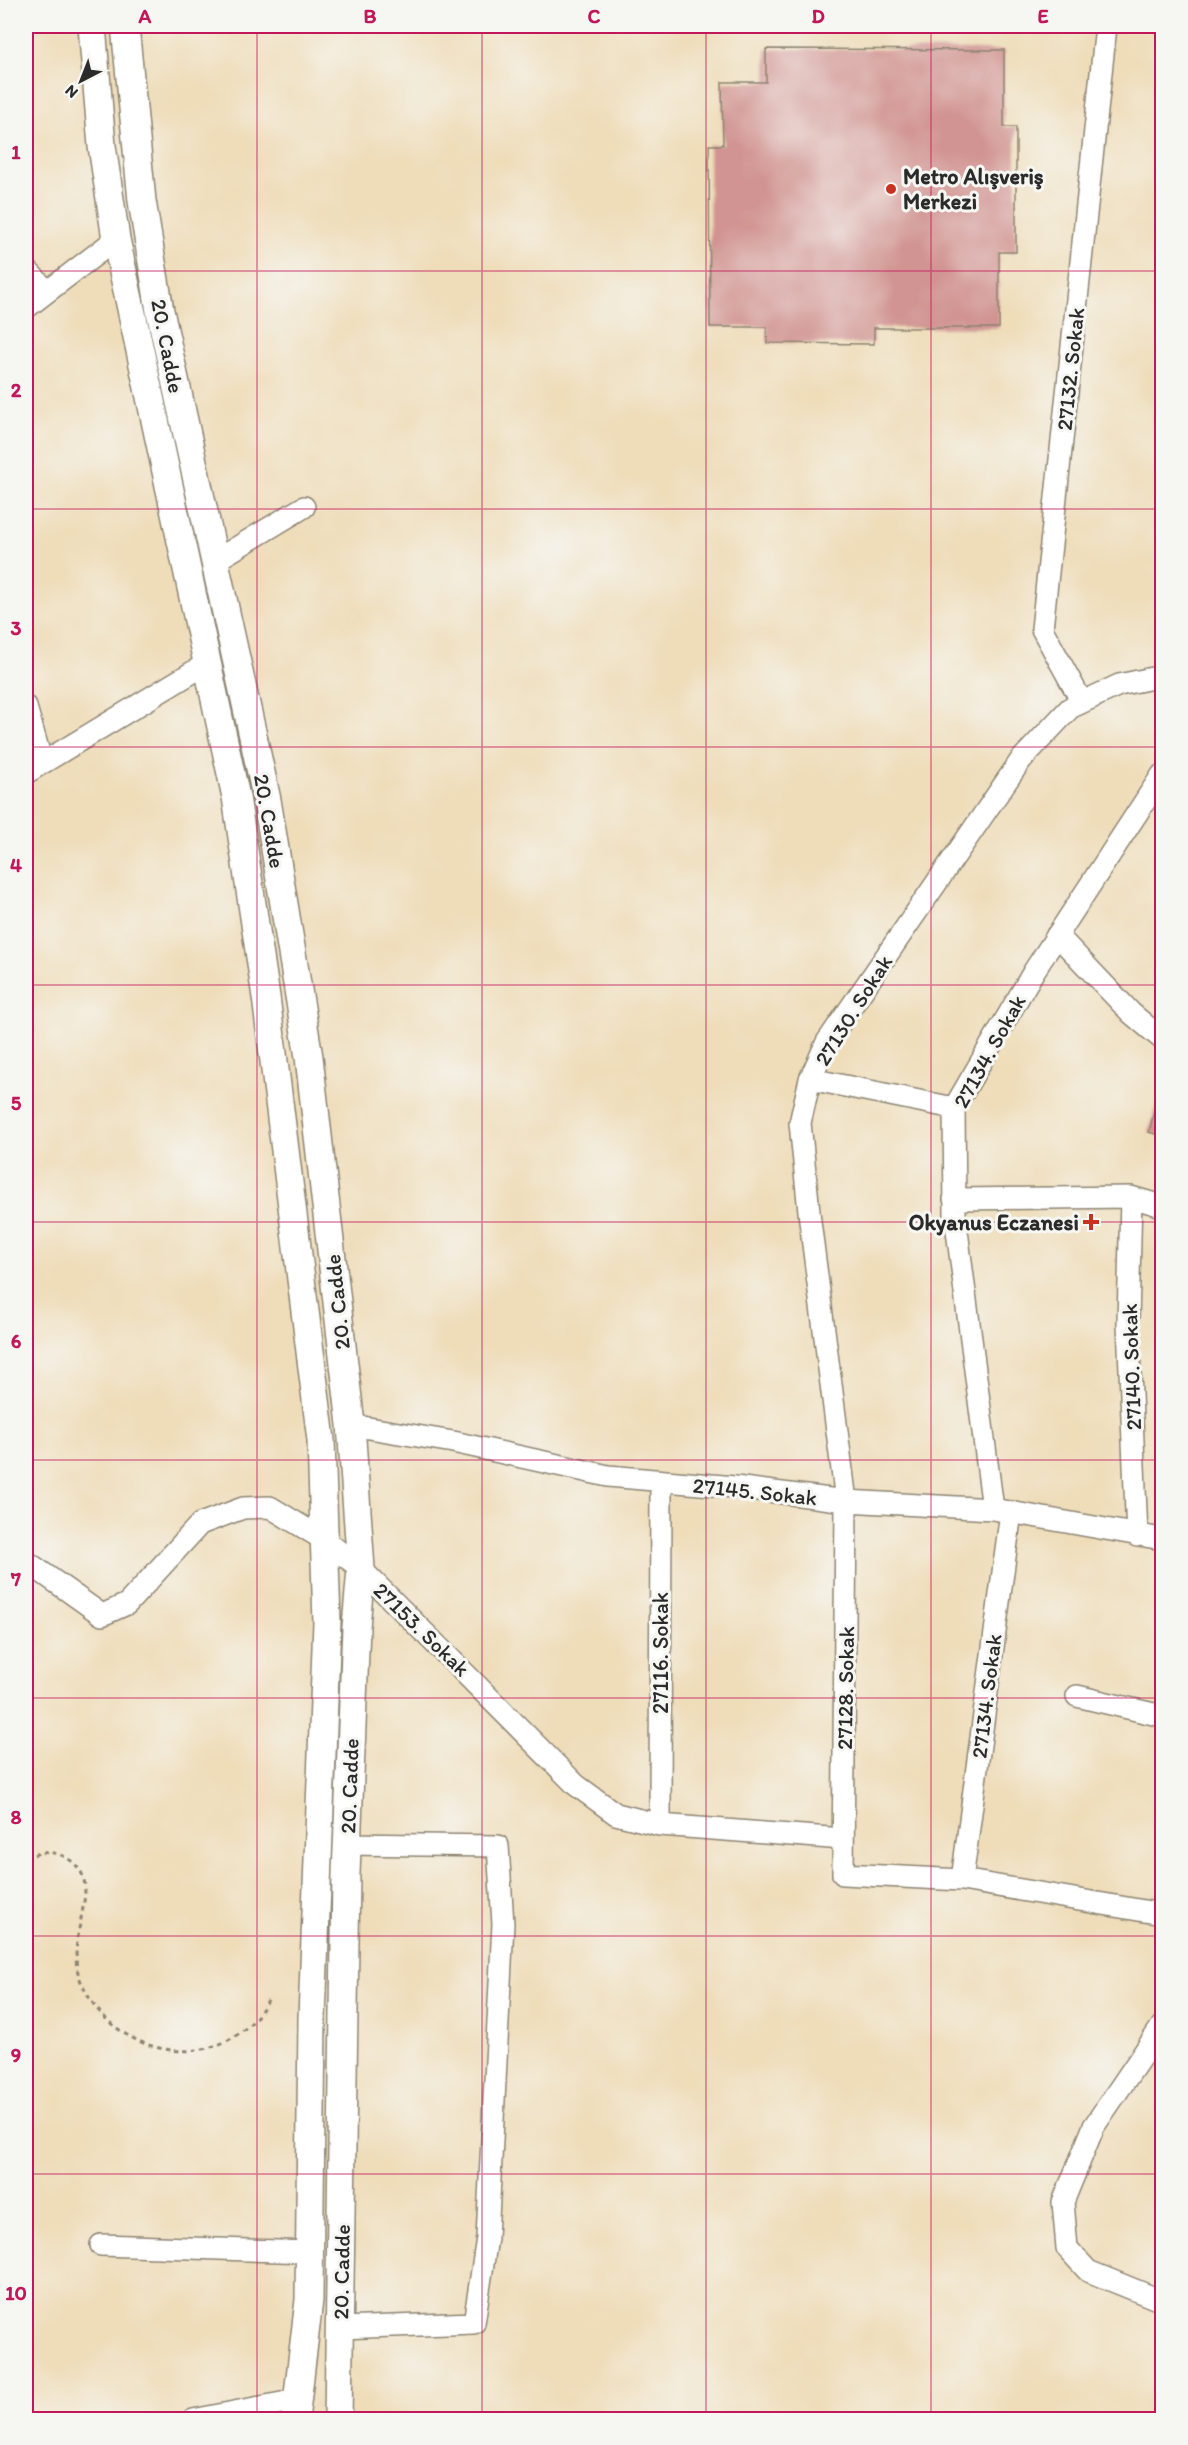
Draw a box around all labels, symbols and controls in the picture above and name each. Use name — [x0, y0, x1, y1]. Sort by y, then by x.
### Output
text: A — [138, 4, 152, 28]
text: B — [364, 4, 377, 28]
text: C — [588, 4, 601, 28]
text: D — [811, 4, 825, 28]
text: E — [1037, 4, 1049, 28]
north arrow — [51, 51, 111, 111]
text: N — [61, 81, 82, 102]
text: 1 — [11, 140, 21, 164]
place label: Metro Alışveriş Merkezi — [903, 163, 1044, 215]
marker: Metro Alışveriş Merkezi — [884, 182, 898, 196]
street label: 20. Cadde — [145, 297, 190, 396]
street label: 27132. Sokak — [1051, 306, 1090, 432]
text: 2 — [11, 378, 22, 402]
text: 3 — [11, 616, 22, 640]
street label: 20. Cadde — [248, 772, 291, 870]
text: 4 — [10, 853, 22, 877]
street label: 27130. Sokak — [809, 950, 898, 1071]
street label: 27134. Sokak — [947, 990, 1032, 1113]
text: 5 — [11, 1091, 22, 1115]
place label: Okyanus Eczanesi — [909, 1209, 1079, 1236]
marker: Okyanus Eczanesi — [1084, 1215, 1098, 1229]
street label: 20. Cadde — [319, 1253, 356, 1351]
street label: 27140. Sokak — [1116, 1303, 1147, 1431]
text: 6 — [11, 1329, 22, 1353]
street label: 27145. Sokak — [691, 1472, 818, 1511]
text: 7 — [10, 1567, 21, 1591]
street label: 27153. Sokak — [368, 1577, 476, 1682]
street label: 27116. Sokak — [647, 1592, 674, 1714]
street label: 27128. Sokak — [831, 1626, 860, 1750]
street label: 27134. Sokak — [965, 1632, 1008, 1760]
street label: 20. Cadde — [334, 1738, 365, 1834]
text: 8 — [11, 1805, 22, 1829]
text: 9 — [11, 2043, 21, 2067]
street label: 20. Cadde — [327, 2224, 356, 2320]
text: 10 — [5, 2281, 27, 2305]

